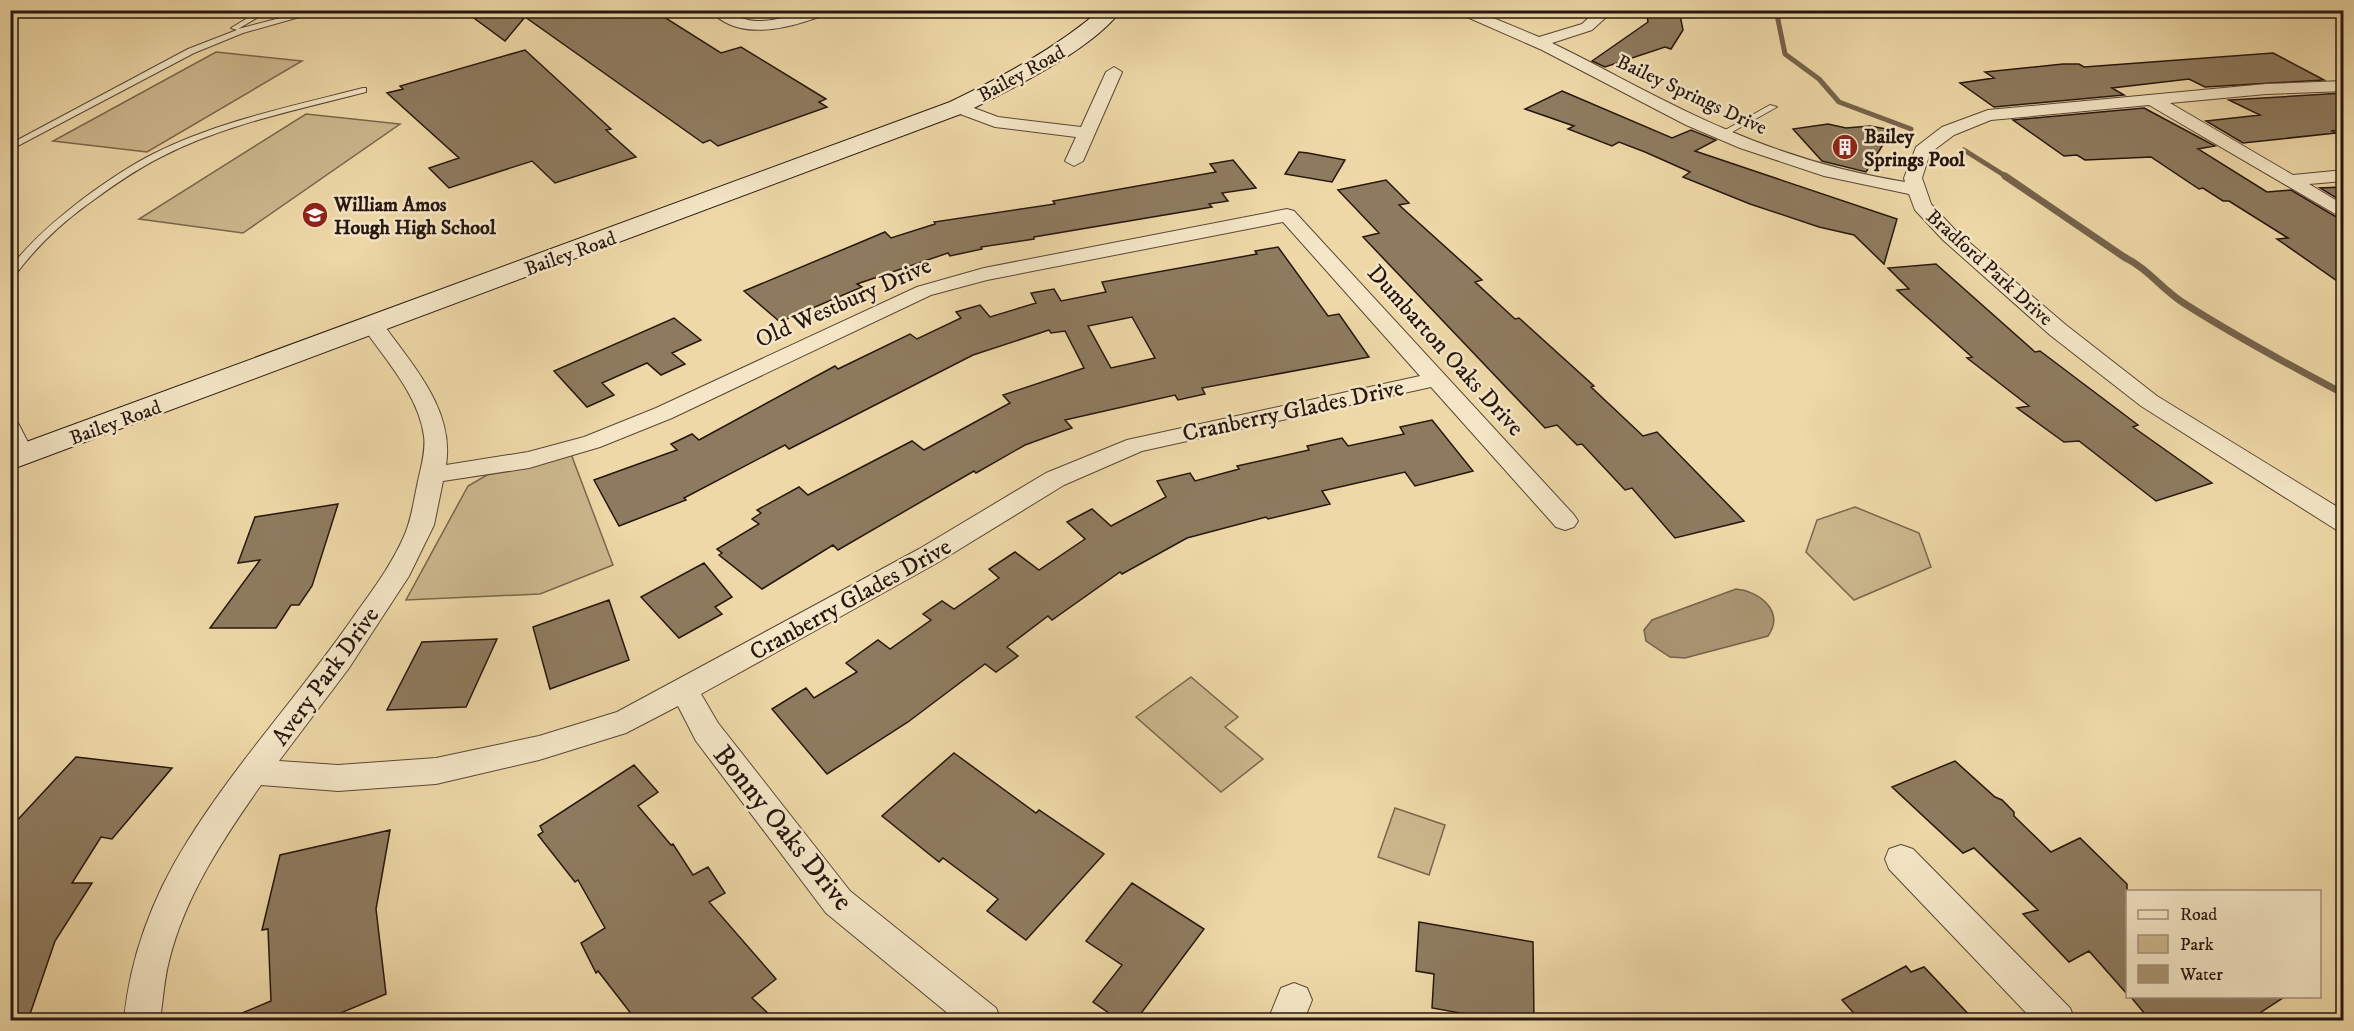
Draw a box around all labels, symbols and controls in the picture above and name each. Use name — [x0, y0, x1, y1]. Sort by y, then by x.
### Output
street label: Bailey Road — [974, 40, 1070, 108]
street label: Bailey Springs Drive — [1612, 50, 1771, 141]
place label: Bailey Springs Pool — [1864, 125, 1966, 173]
building icon: Bailey Springs Pool — [1830, 132, 1860, 162]
place label: William Amos Hough High School — [333, 193, 497, 241]
school or university icon: William Amos Hough High School — [300, 200, 330, 230]
street label: Bradford Park Drive — [1920, 205, 2058, 332]
street label: Bailey Road — [521, 226, 620, 283]
street label: Old Westbury Drive — [751, 251, 936, 355]
street label: Dumbarton Oaks Drive — [1360, 259, 1530, 443]
street label: Cranberry Glades Drive — [1180, 373, 1407, 449]
street label: Bailey Road — [66, 395, 165, 452]
street label: Cranberry Glades Drive — [744, 532, 957, 668]
street label: Avery Park Drive — [265, 601, 386, 752]
street label: Bonny Oaks Drive — [705, 738, 860, 918]
legend — [2126, 890, 2321, 998]
text: Road — [2180, 904, 2217, 926]
text: Park — [2180, 934, 2214, 956]
text: Water — [2179, 964, 2223, 986]

